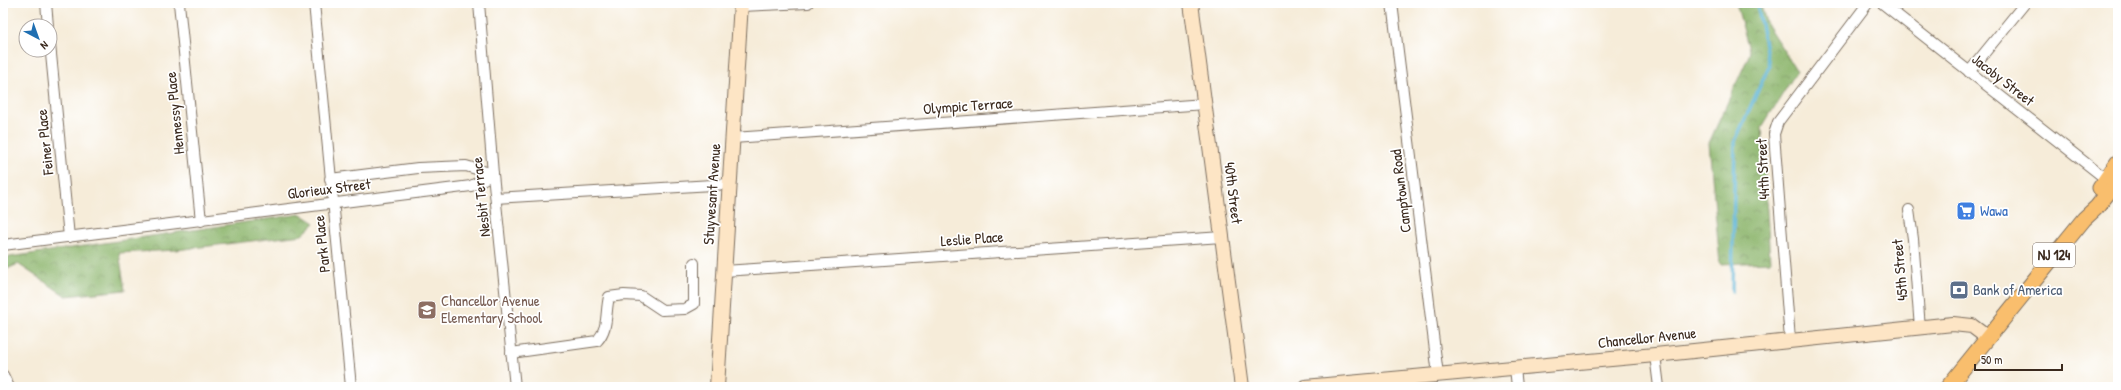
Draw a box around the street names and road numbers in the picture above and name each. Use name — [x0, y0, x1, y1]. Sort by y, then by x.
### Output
street label: Jacoby Street — [1968, 48, 2040, 111]
street label: Hennessy Place — [160, 71, 189, 155]
street label: Olympic Terrace — [922, 92, 1014, 119]
street label: Feiner Place — [31, 108, 58, 177]
street label: 44th Street — [1750, 137, 1775, 200]
street label: Stuyvesant Avenue — [697, 143, 726, 245]
street label: Camptown Road — [1385, 148, 1416, 234]
street label: Nesbit Terrace — [466, 156, 495, 238]
street label: 40th Street — [1219, 161, 1248, 226]
street label: Glorieux Street — [286, 173, 372, 204]
street label: Park Place — [308, 214, 335, 274]
street label: Leslie Place — [940, 226, 1004, 251]
street label: 45th Street — [1886, 238, 1913, 302]
road number: NJ 124 — [2033, 243, 2075, 267]
street label: Chancellor Avenue — [1597, 322, 1697, 353]

